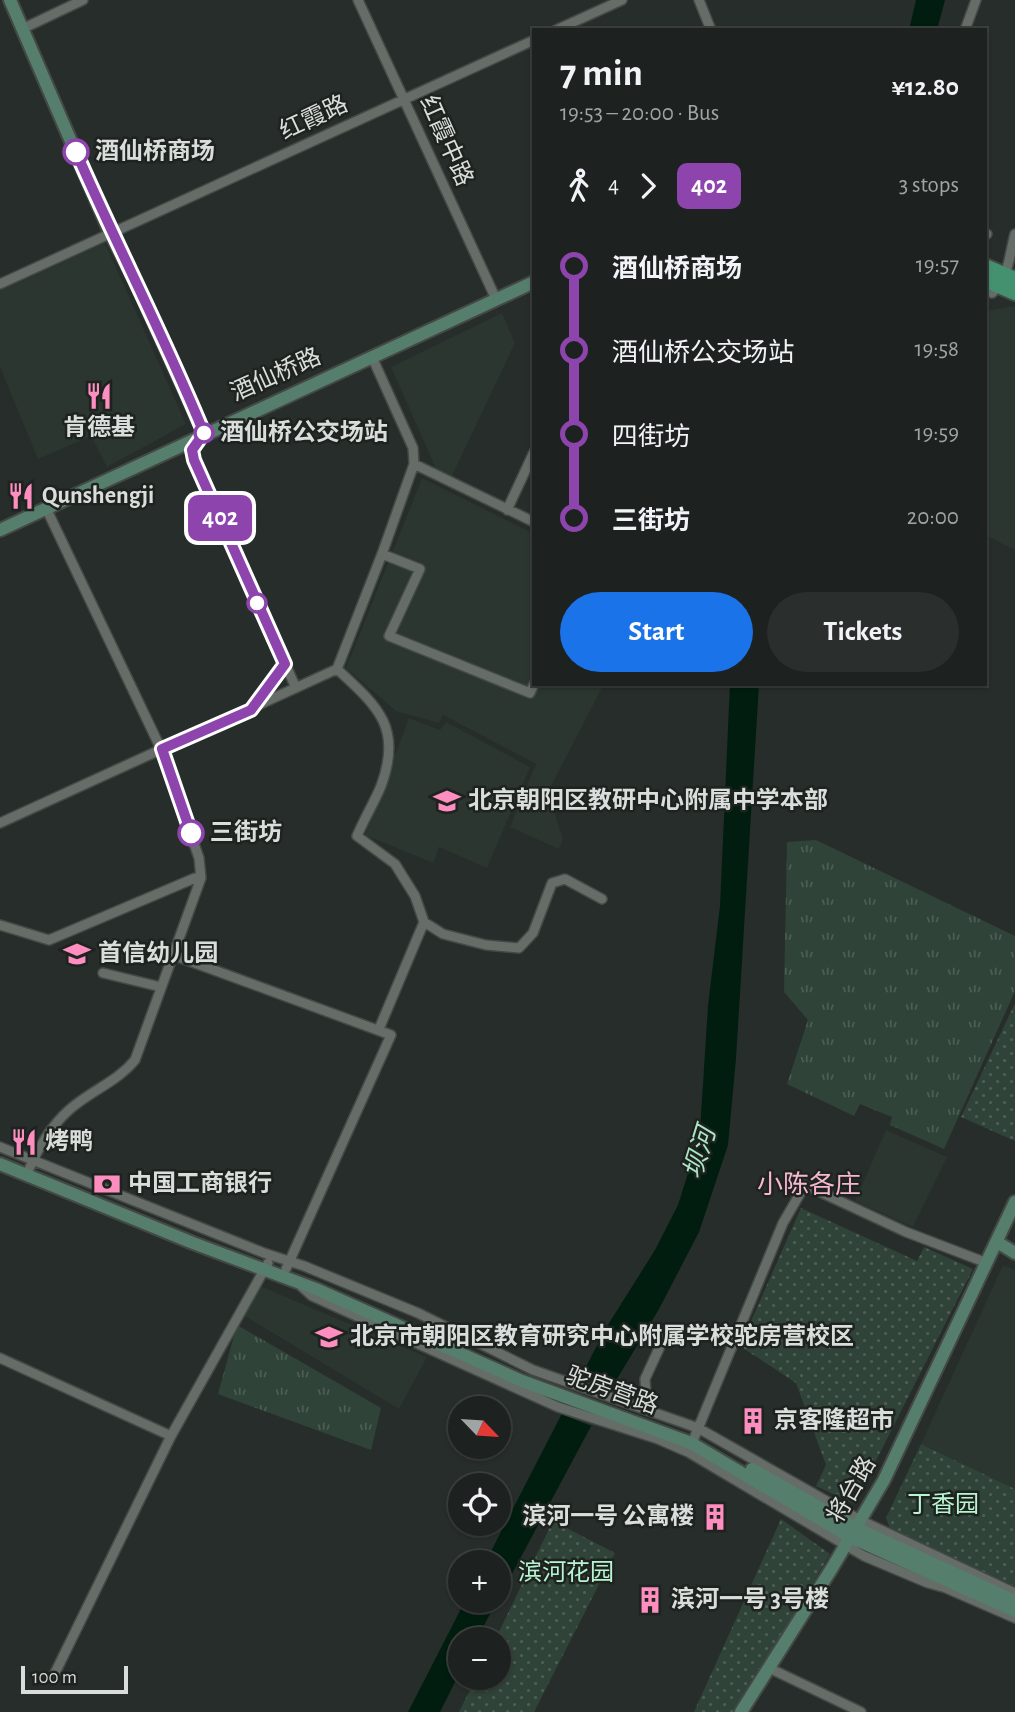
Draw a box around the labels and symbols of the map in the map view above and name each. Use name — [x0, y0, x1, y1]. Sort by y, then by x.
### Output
street label: 红霞路 — [275, 90, 352, 144]
street label: 红霞中路 — [416, 91, 478, 190]
place label: 酒仙桥商场 — [95, 138, 215, 164]
marker: 酒仙桥商场 — [63, 139, 89, 165]
street label: 酒仙桥路 — [226, 343, 325, 405]
restaurant icon: 肯德基 — [84, 381, 114, 411]
place label: 肯德基 — [63, 414, 135, 440]
place label: 酒仙桥公交场站 — [220, 419, 388, 445]
marker: 酒仙桥公交场站 — [194, 423, 214, 443]
restaurant icon: Qunshengji — [6, 481, 36, 511]
place label: Qunshengji — [42, 484, 154, 508]
line badge: 402 — [180, 495, 260, 541]
unlabelled marker — [247, 593, 267, 613]
school or university icon: 北京朝阳区教研中心附属中学本部 — [432, 786, 462, 816]
place label: 北京朝阳区教研中心附属中学本部 — [468, 787, 828, 813]
place label: 三街坊 — [210, 819, 282, 845]
marker: 三街坊 — [178, 820, 204, 846]
school or university icon: 首信幼儿园 — [62, 939, 92, 969]
place label: 首信幼儿园 — [98, 940, 218, 966]
water label: 坝河 — [679, 1119, 721, 1182]
restaurant icon: 烤鸭 — [9, 1127, 39, 1157]
place label: 烤鸭 — [45, 1128, 93, 1154]
bank icon: 中国工商银行 — [92, 1169, 122, 1199]
place label: 中国工商银行 — [128, 1170, 272, 1196]
district label: 小陈各庄 — [757, 1171, 861, 1198]
school or university icon: 北京市朝阳区教育研究中心附属学校驼房营校区 — [314, 1322, 344, 1352]
place label: 北京市朝阳区教育研究中心附属学校驼房营校区 — [350, 1323, 854, 1349]
street label: 驼房营路 — [563, 1361, 662, 1419]
north arrow — [448, 1396, 511, 1460]
building icon: 京客隆超市 — [738, 1406, 768, 1436]
place label: 京客隆超市 — [774, 1407, 894, 1433]
street label: 将台路 — [822, 1452, 880, 1527]
park label: 丁香园 — [907, 1492, 979, 1517]
building icon: 滨河一号 公寓楼 — [700, 1502, 730, 1532]
place label: 滨河一号 公寓楼 — [522, 1503, 694, 1529]
park label: 滨河花园 — [518, 1559, 614, 1585]
building icon: 滨河一号 3号楼 — [635, 1585, 665, 1615]
place label: 滨河一号 3号楼 — [671, 1586, 829, 1612]
scale bar — [21, 1663, 128, 1695]

